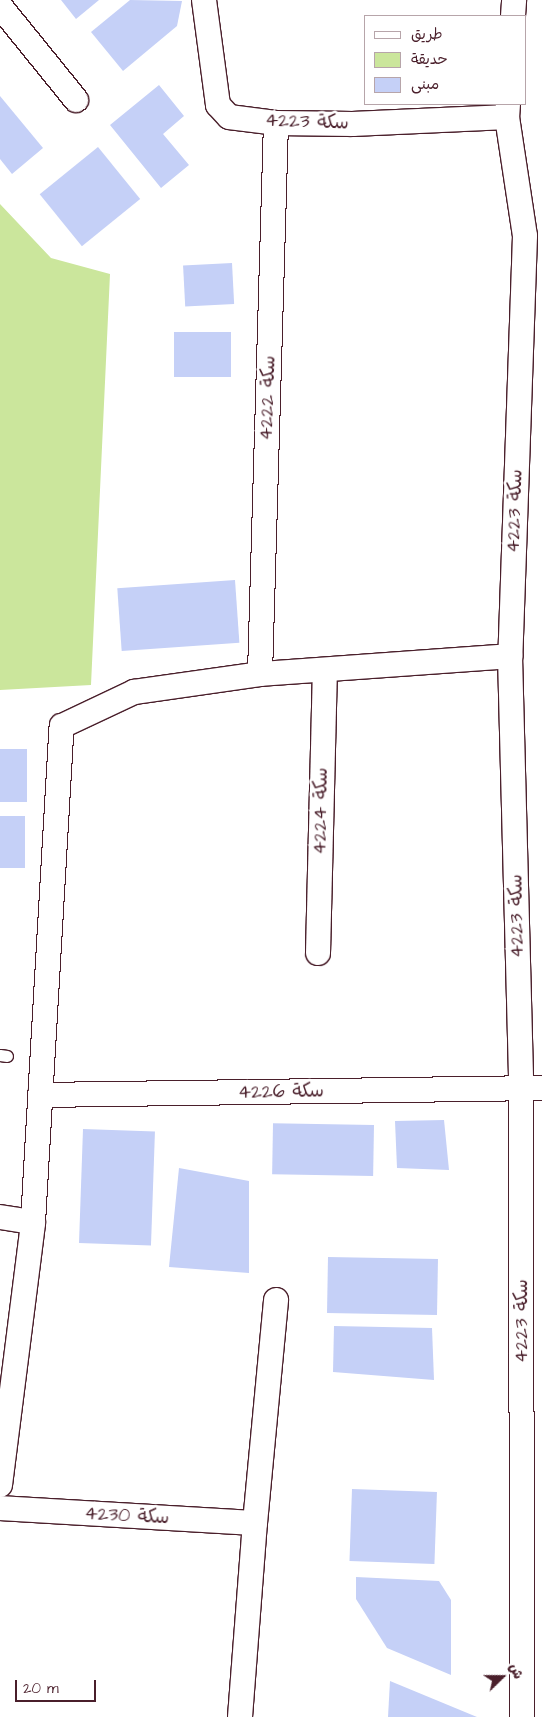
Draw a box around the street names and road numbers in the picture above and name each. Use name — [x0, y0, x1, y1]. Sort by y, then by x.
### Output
street label: سكة 4223 — [265, 109, 349, 135]
street label: سكة 4222 — [255, 355, 281, 441]
street label: سكة 4223 — [502, 469, 528, 553]
street label: سكة 4224 — [309, 767, 333, 855]
street label: سكة 4223 — [505, 874, 529, 958]
street label: سكة 4226 — [238, 1080, 324, 1104]
street label: سكة 4223 — [511, 1279, 533, 1363]
street label: سكة 4230 — [84, 1502, 170, 1530]

